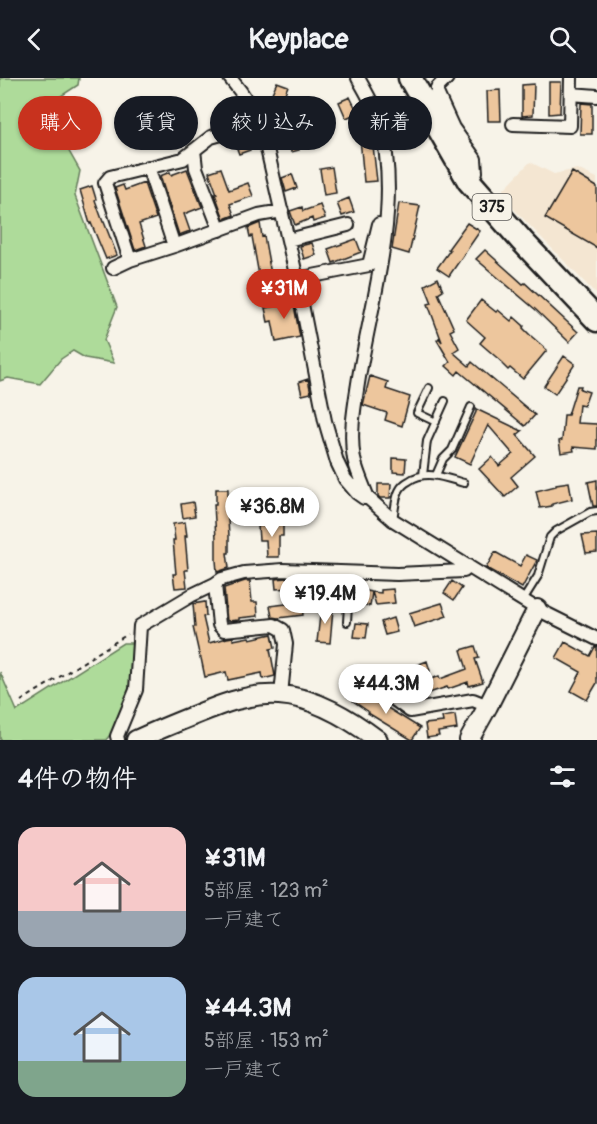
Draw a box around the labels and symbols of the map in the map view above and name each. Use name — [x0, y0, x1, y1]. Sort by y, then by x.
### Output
road number: 375 — [472, 194, 512, 220]
pin: ¥31M — [248, 269, 320, 320]
pin: ¥36.8M — [223, 487, 321, 538]
pin: ¥19.4M — [276, 574, 374, 625]
pin: ¥44.3M — [337, 664, 435, 715]

